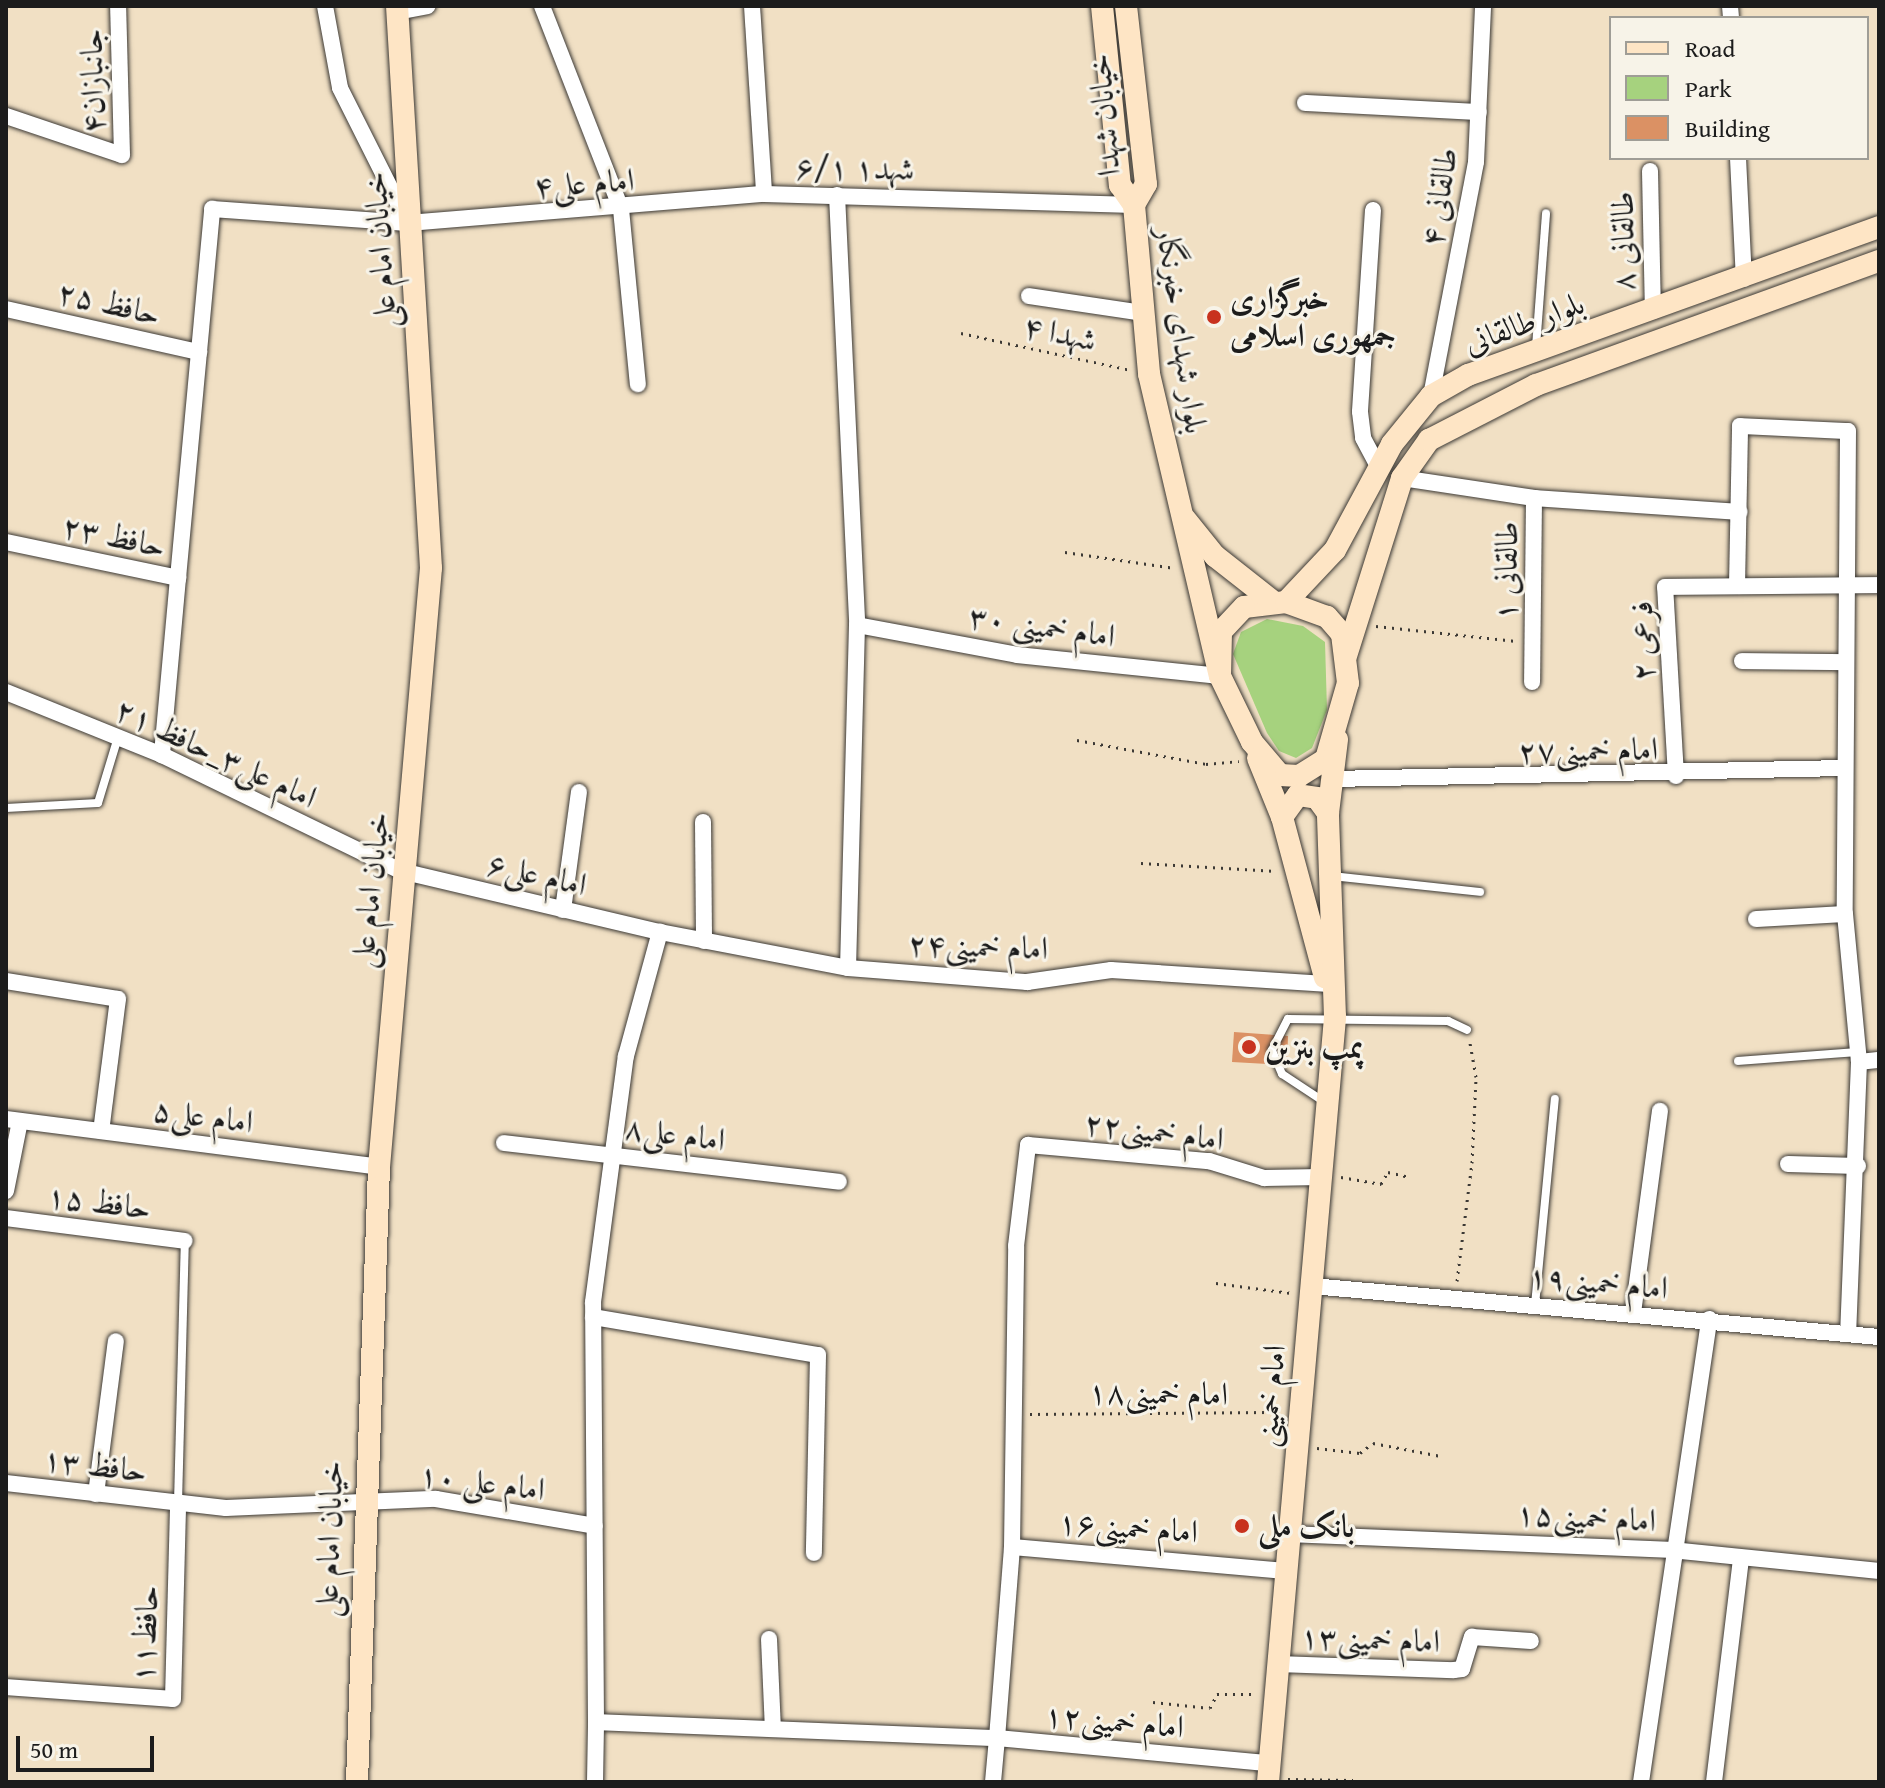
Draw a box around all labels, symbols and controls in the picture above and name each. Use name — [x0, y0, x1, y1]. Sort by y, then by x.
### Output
legend — [1609, 16, 1869, 160]
street label: جانبازان۴ — [72, 28, 112, 134]
text: Road — [1685, 31, 1735, 66]
street label: خیابان شهدا — [1080, 52, 1128, 178]
text: Park — [1685, 71, 1731, 106]
text: Building — [1685, 111, 1770, 146]
street label: طالقانی ۴ — [1412, 145, 1466, 249]
street label: شهد۱ ۶/۱ — [795, 148, 915, 188]
street label: امام علی۴ — [532, 160, 636, 206]
street label: خیابان امام علی — [355, 170, 405, 330]
street label: طالقانی ۸ — [1603, 191, 1643, 291]
street label: بلوار شهدای خبرنگار — [1148, 224, 1216, 436]
street label: حافظ ۲۵ — [54, 273, 164, 333]
place label: خبرگزاری جمهوری اسلامی — [1230, 280, 1396, 355]
street label: بلوار طالقانی — [1459, 284, 1589, 362]
street label: شهدا ۴ — [1020, 307, 1100, 359]
marker: خبرگزاری جمهوری اسلامی — [1205, 308, 1223, 326]
street label: حافظ ۲۳ — [59, 506, 169, 566]
street label: طالقانی ۱ — [1486, 521, 1526, 621]
street label: امام خمینی ۳۰ — [966, 597, 1118, 655]
street label: فرعی ۲ — [1622, 600, 1662, 682]
street label: امام علی۳_حافظ ۲۱ — [109, 690, 323, 816]
street label: امام خمینی۲۷ — [1518, 730, 1658, 770]
street label: خیابان امام علی — [343, 810, 397, 970]
street label: امام علی۶ — [484, 844, 590, 904]
street label: امام خمینی۲۴ — [907, 924, 1049, 968]
place label: پمپ بنزین — [1265, 1028, 1364, 1066]
marker: پمپ بنزین — [1240, 1038, 1258, 1056]
street label: امام علی۵ — [151, 1091, 255, 1141]
street label: امام خمینی۲۲ — [1082, 1103, 1226, 1159]
street label: امام علی۸ — [623, 1109, 727, 1159]
street label: حافظ ۱۵ — [45, 1177, 153, 1227]
street label: امام خمینی۱۹ — [1527, 1257, 1669, 1307]
street label: امام خمینی — [1246, 1343, 1294, 1449]
street label: امام خمینی۱۸ — [1088, 1373, 1228, 1413]
street label: حافظ ۱۳ — [41, 1440, 149, 1490]
street label: امام علی ۱۰ — [417, 1455, 547, 1509]
street label: خیابان امام علی — [307, 1460, 351, 1618]
street label: امام خمینی۱۵ — [1515, 1494, 1657, 1540]
street label: امام خمینی۱۶ — [1057, 1503, 1199, 1551]
place label: بانک ملی — [1258, 1507, 1354, 1545]
marker: بانک ملی — [1233, 1517, 1251, 1535]
street label: حافظ۱۱ — [123, 1584, 167, 1684]
street label: امام خمینی۱۳ — [1299, 1617, 1441, 1661]
street label: امام خمینی۱۲ — [1043, 1696, 1185, 1746]
scale bar — [20, 1720, 158, 1770]
text: 50 m — [30, 1732, 78, 1767]

